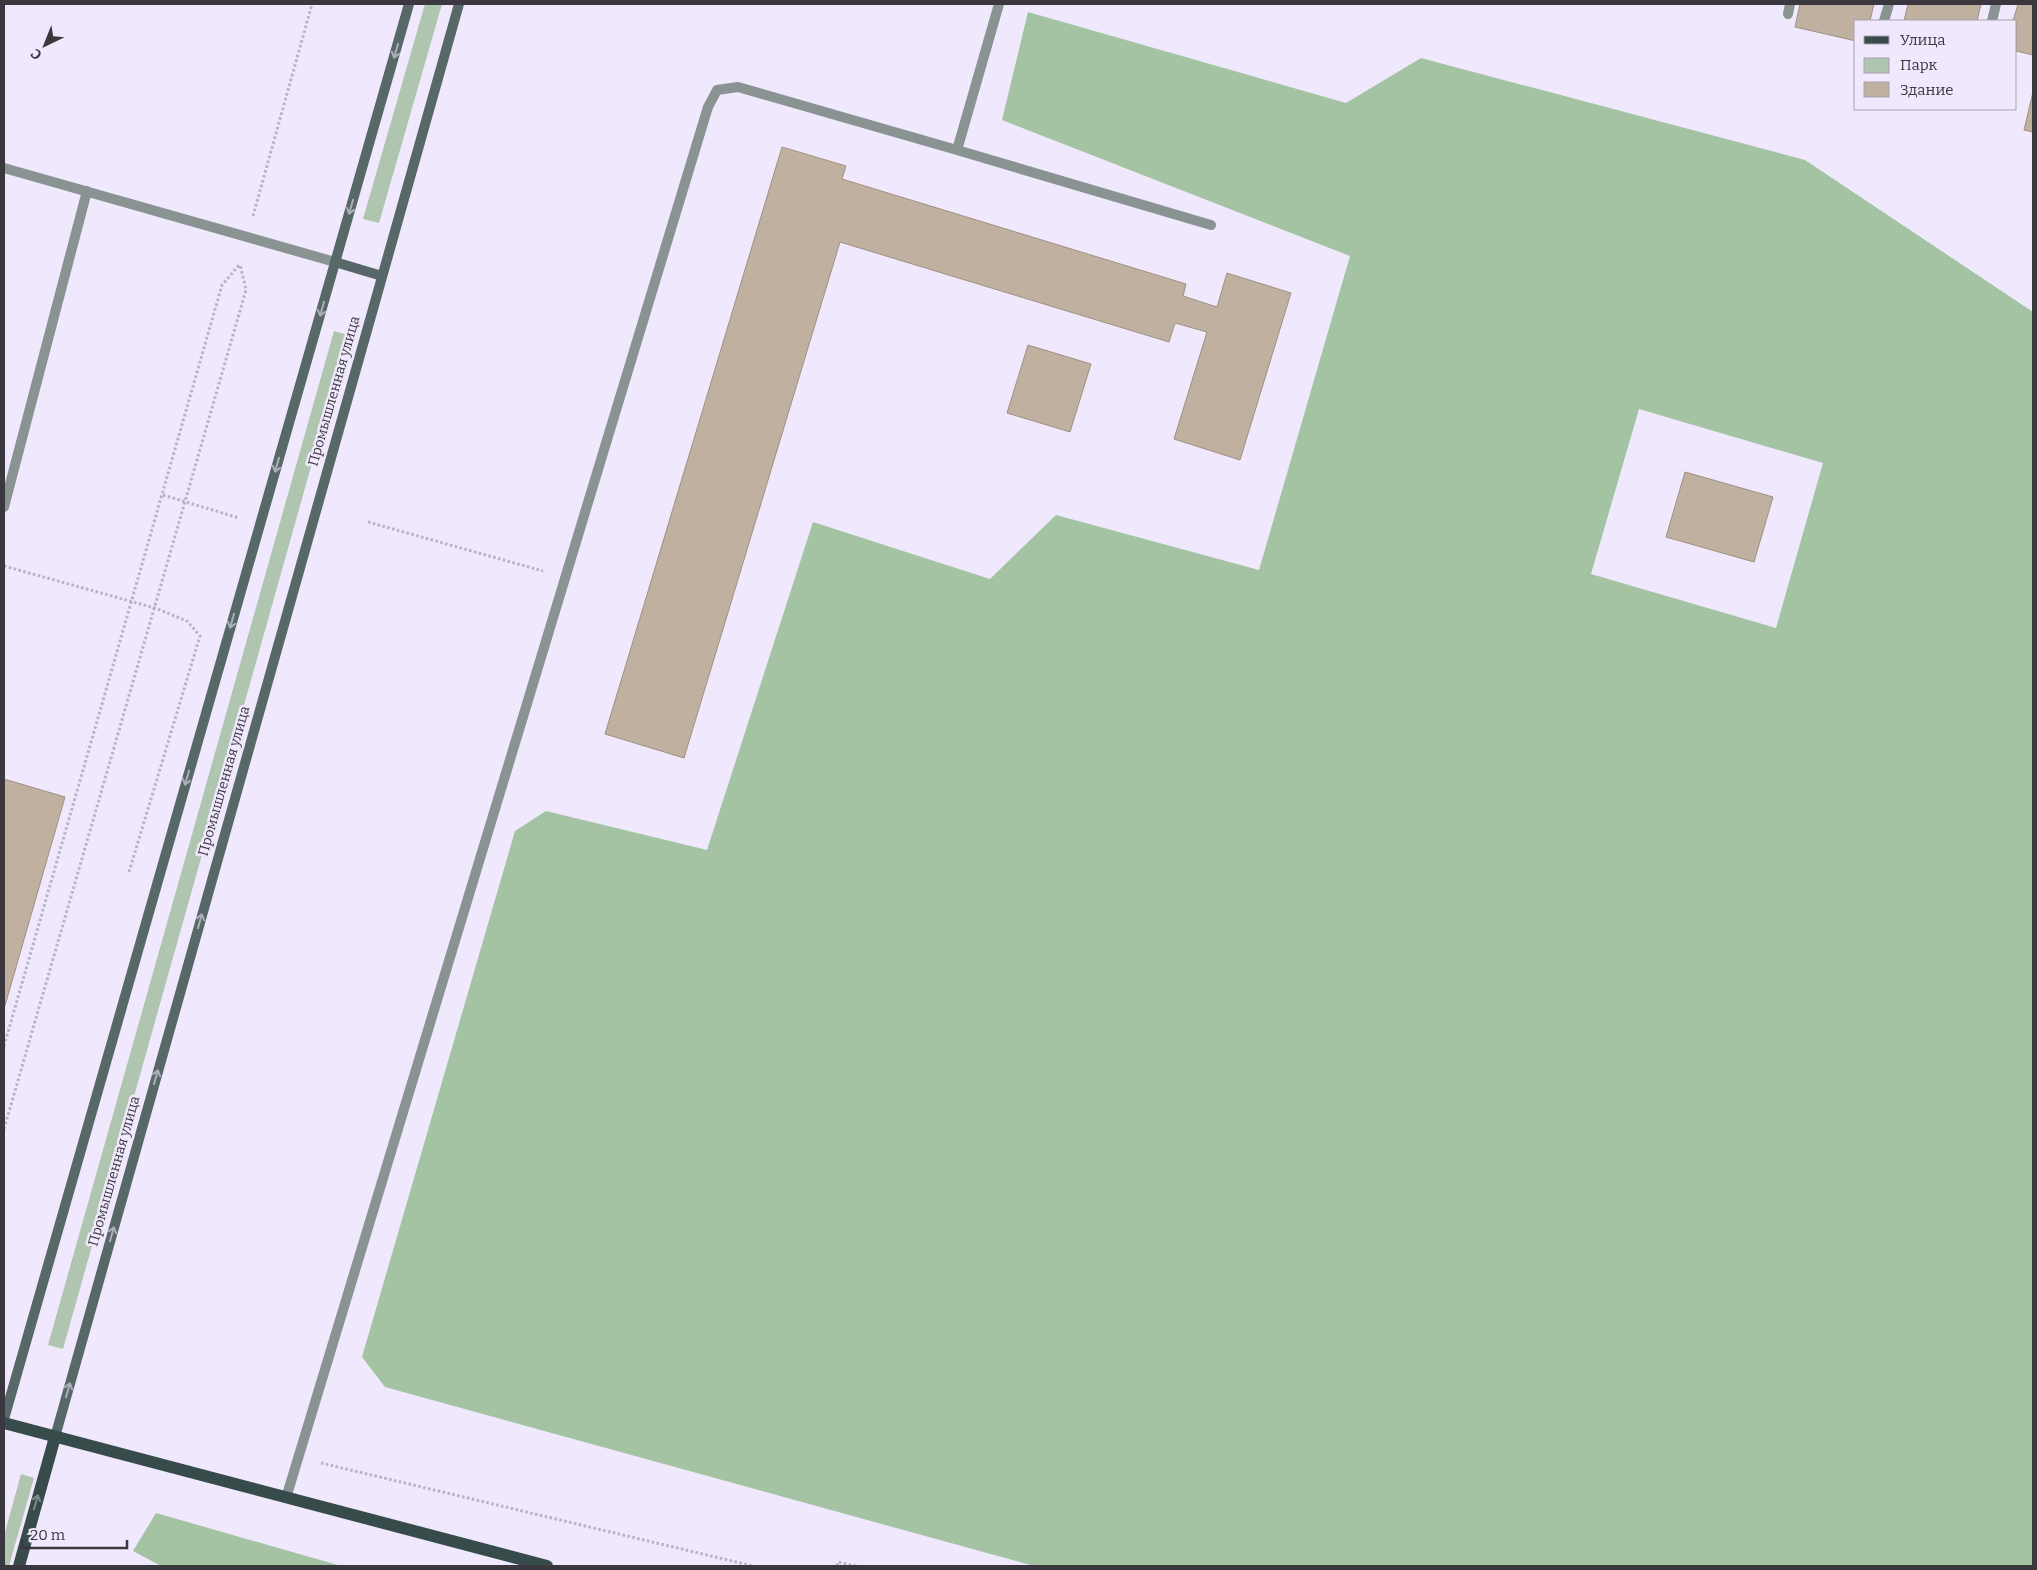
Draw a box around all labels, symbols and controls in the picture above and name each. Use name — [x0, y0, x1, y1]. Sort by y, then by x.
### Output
north arrow — [20, 20, 70, 70]
legend — [1854, 20, 2017, 110]
text: Улица — [1900, 31, 1946, 49]
one-way arrow — [390, 42, 400, 58]
text: С — [27, 45, 46, 63]
text: Парк — [1900, 56, 1938, 74]
text: Здание — [1900, 81, 1954, 99]
one-way arrow — [346, 198, 355, 214]
one-way arrow — [316, 301, 326, 317]
street label: Промышленная улица — [304, 314, 364, 468]
one-way arrow — [271, 457, 281, 473]
one-way arrow — [227, 613, 237, 629]
street label: Промышленная улица — [194, 704, 254, 858]
one-way arrow — [182, 769, 192, 785]
one-way arrow — [196, 913, 206, 929]
one-way arrow — [152, 1070, 162, 1086]
street label: Промышленная улица — [84, 1094, 144, 1248]
one-way arrow — [108, 1226, 118, 1242]
one-way arrow — [64, 1382, 74, 1398]
one-way arrow — [32, 1495, 42, 1511]
scale bar — [22, 1518, 128, 1550]
text: 20 m — [30, 1526, 66, 1544]

